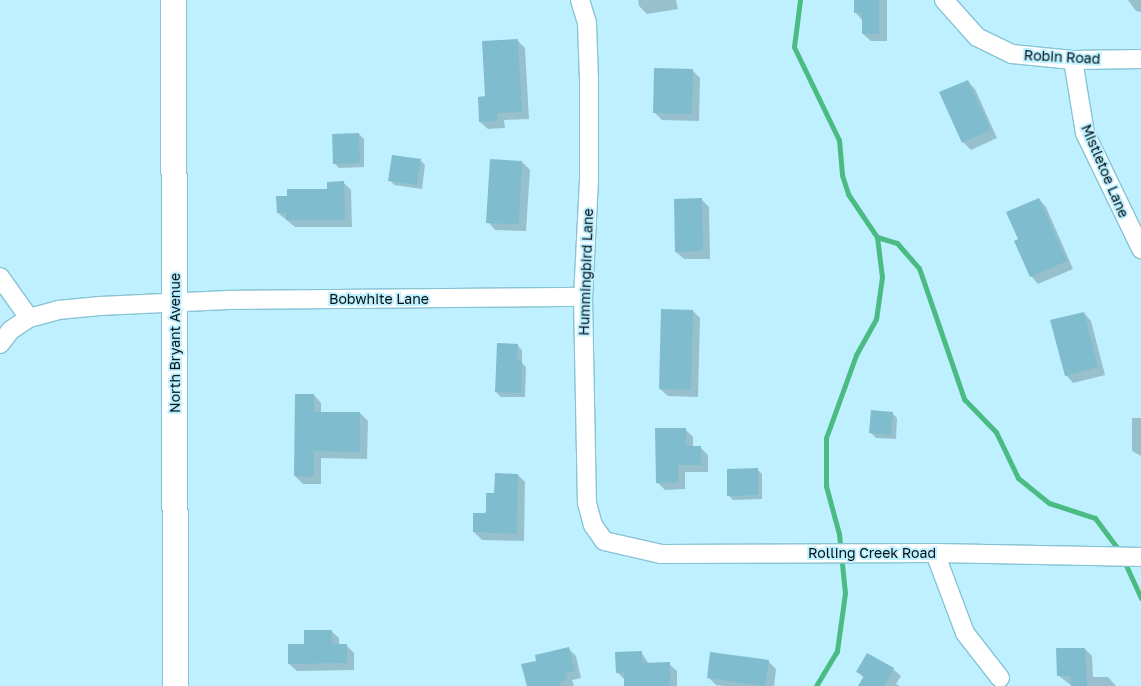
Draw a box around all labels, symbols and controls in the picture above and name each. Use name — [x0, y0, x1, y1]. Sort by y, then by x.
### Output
street label: Robin Road — [1023, 47, 1101, 67]
street label: Mistletoe Lane — [1078, 122, 1132, 220]
street label: Hummingbird Lane — [575, 208, 597, 336]
street label: North Bryant Avenue — [167, 273, 183, 413]
street label: Bobwhite Lane — [329, 291, 429, 307]
street label: Rolling Creek Road — [808, 545, 936, 561]

